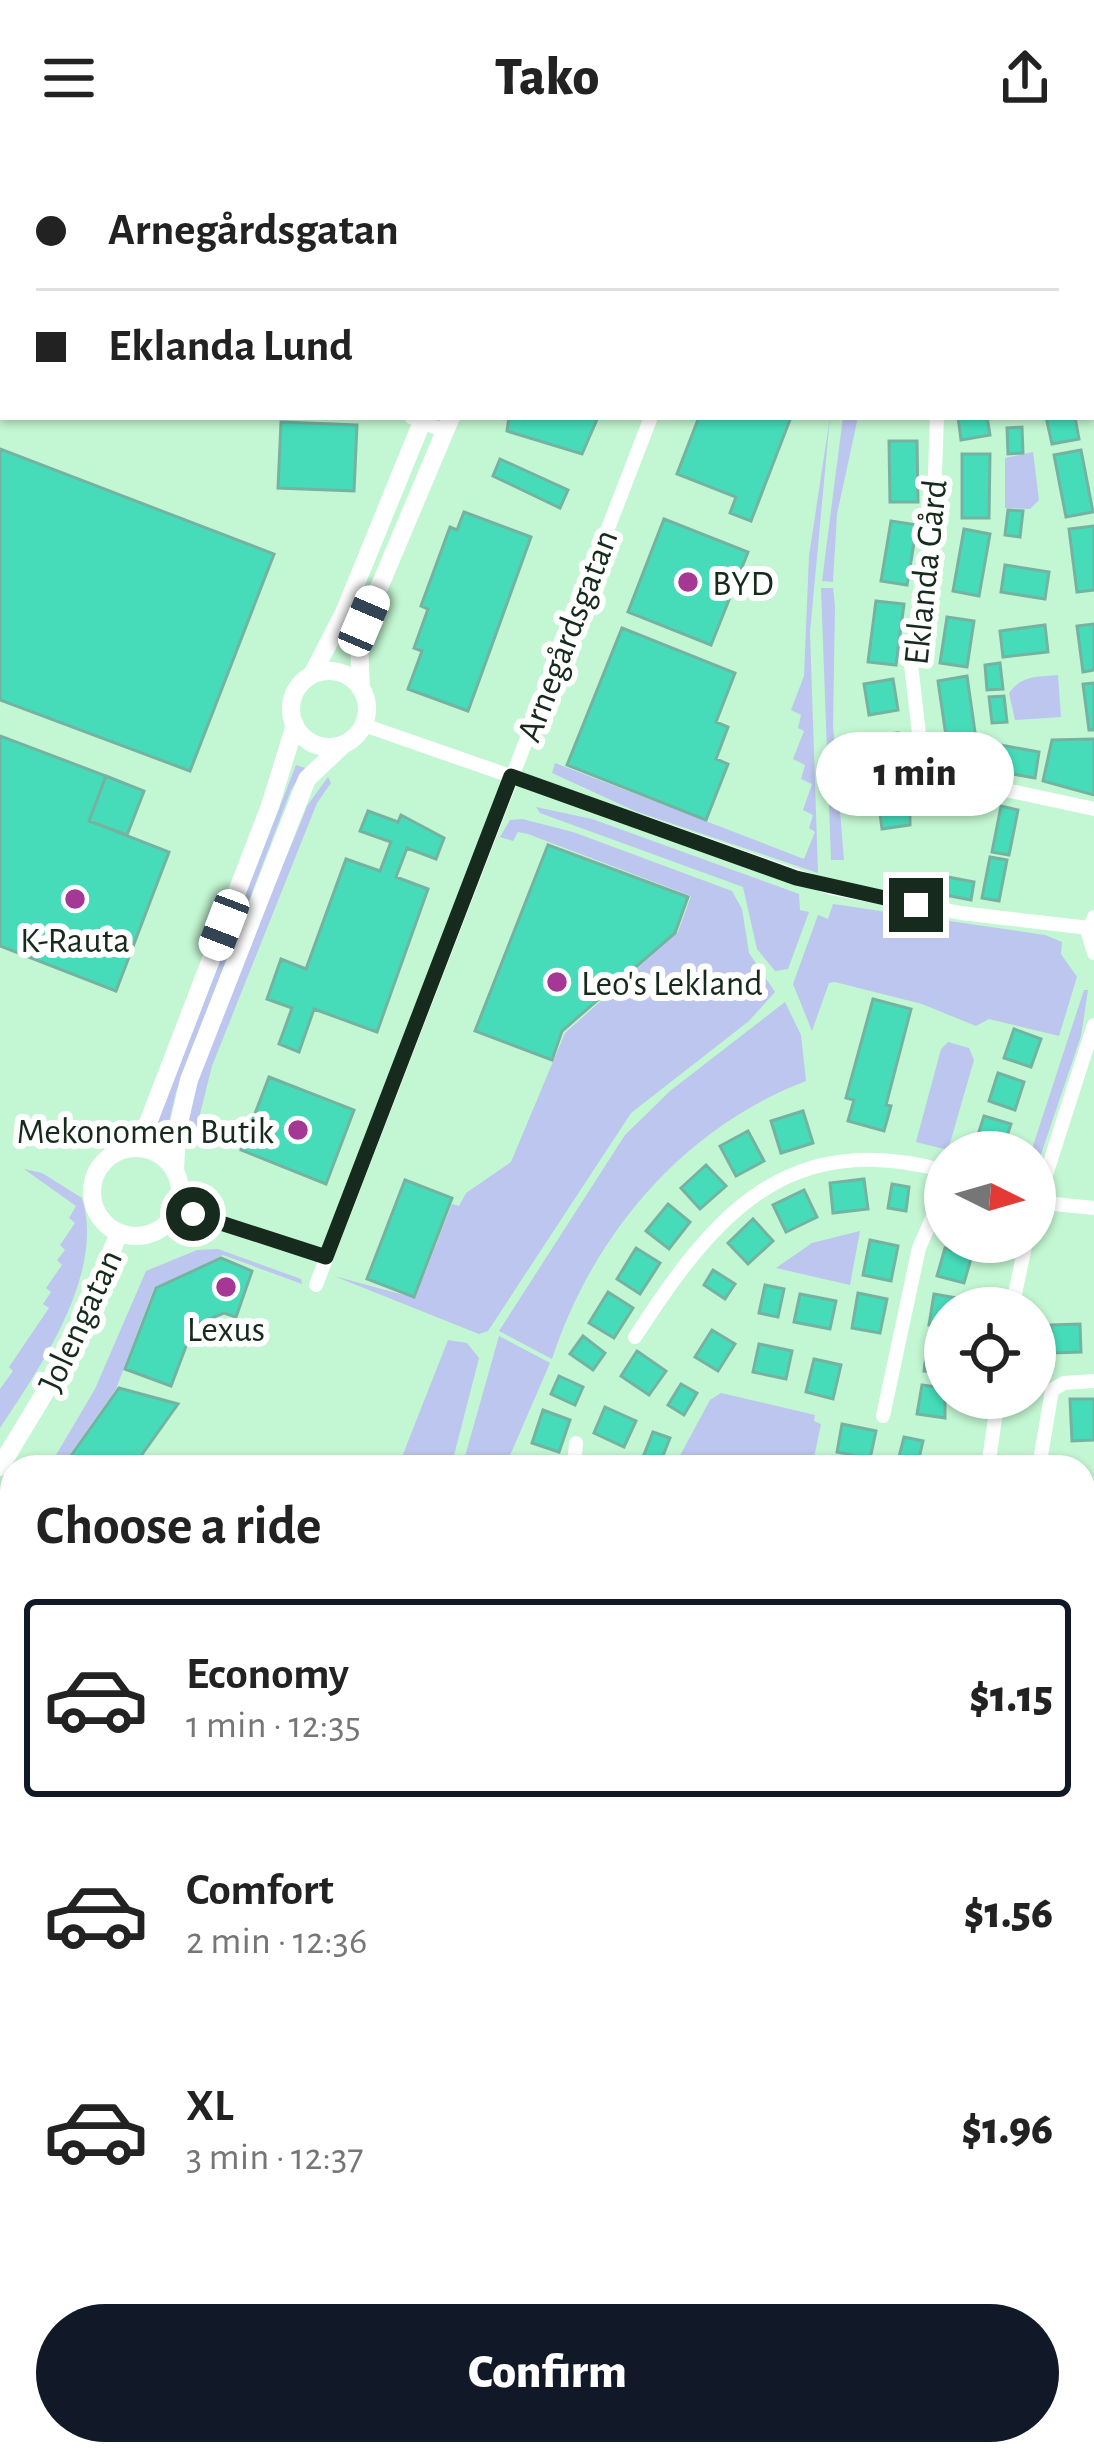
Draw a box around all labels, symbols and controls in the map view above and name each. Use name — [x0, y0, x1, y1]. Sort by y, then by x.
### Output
icon: menu — [36, 45, 102, 111]
icon: share — [992, 45, 1058, 111]
text: Tako — [495, 51, 599, 105]
text: Arnegårdsgatan — [108, 208, 399, 253]
text: Eklanda Lund — [108, 324, 353, 369]
street label: Eklanda Gård — [898, 478, 954, 667]
street label: Arnegårdsgatan — [511, 525, 625, 747]
place label: BYD — [712, 566, 774, 602]
marker: BYD — [675, 569, 701, 595]
car — [333, 581, 395, 661]
callout: 1 min — [817, 731, 1015, 815]
text: 1 min — [873, 754, 957, 793]
route end — [889, 878, 943, 932]
car — [194, 885, 254, 965]
marker: K-Rauta — [62, 886, 88, 912]
place label: K-Rauta — [20, 923, 130, 959]
place label: Leo's Lekland — [581, 966, 763, 1002]
marker: Leo's Lekland — [544, 969, 570, 995]
place label: Mekonomen Butik — [16, 1114, 275, 1150]
marker: Mekonomen Butik — [285, 1117, 311, 1143]
north arrow — [924, 1131, 1056, 1263]
map controls — [924, 1131, 1056, 1419]
route start — [166, 1187, 220, 1241]
street label: Jolengatan — [32, 1244, 129, 1397]
marker: Lexus — [213, 1274, 239, 1300]
button: locate — [924, 1287, 1056, 1419]
place label: Lexus — [187, 1312, 265, 1348]
text: Choose a ride — [36, 1500, 322, 1554]
icon: car — [42, 1644, 150, 1752]
text: Economy — [186, 1652, 349, 1697]
text: $1.15 — [969, 1675, 1053, 1720]
text: 1 min · 12:35 — [186, 1706, 361, 1745]
icon: car — [42, 1860, 150, 1968]
text: Comfort — [186, 1868, 334, 1913]
text: $1.56 — [964, 1891, 1053, 1936]
text: 2 min · 12:36 — [186, 1922, 367, 1961]
icon: car — [42, 2076, 150, 2184]
text: XL — [186, 2084, 234, 2129]
text: $1.96 — [962, 2107, 1053, 2152]
text: 3 min · 12:37 — [186, 2138, 364, 2177]
button: Confirm — [36, 2304, 1059, 2442]

